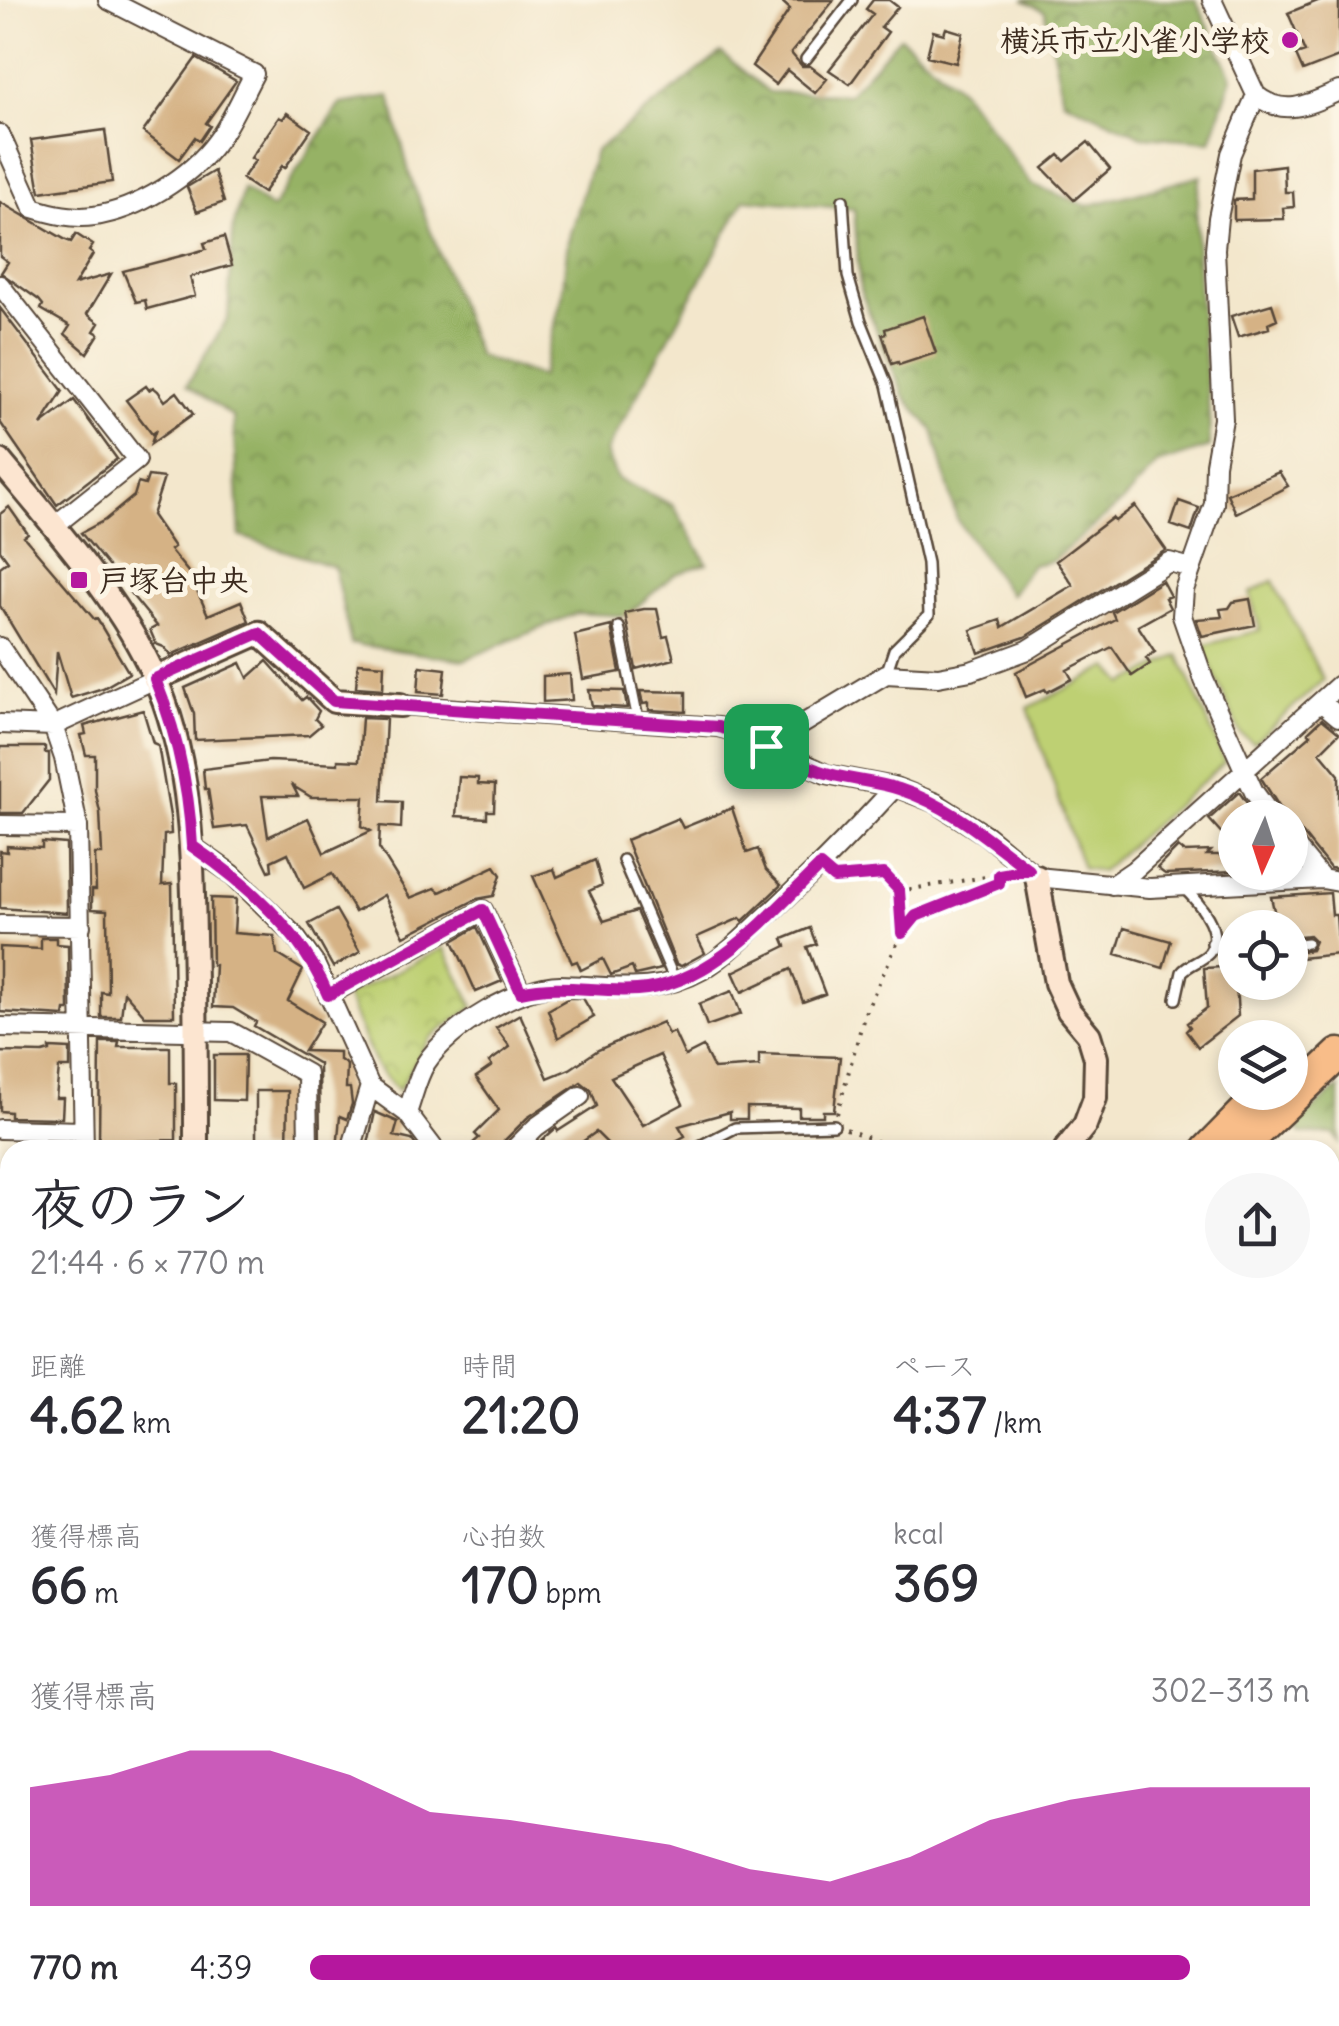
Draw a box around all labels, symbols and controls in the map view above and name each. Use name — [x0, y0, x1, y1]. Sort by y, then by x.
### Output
place label: 横浜市立小雀小学校 — [1000, 21, 1270, 59]
marker: 横浜市立小雀小学校 — [1279, 29, 1301, 51]
place label: 戸塚台中央 — [99, 561, 249, 599]
marker: 戸塚台中央 — [68, 569, 90, 591]
pin — [724, 704, 809, 789]
icon: arrive — [739, 719, 794, 774]
north arrow — [1218, 800, 1308, 890]
map controls — [1218, 800, 1308, 1110]
button: locate — [1218, 910, 1308, 1000]
button: layers — [1218, 1020, 1308, 1110]
text: 夜のラン — [30, 1170, 250, 1239]
button: share — [1205, 1173, 1310, 1278]
text: 21:44 · 6 × 770 m — [30, 1242, 265, 1283]
text: 距離 — [30, 1348, 86, 1384]
text: 時間 — [462, 1348, 518, 1384]
text: ペース — [893, 1348, 976, 1384]
text: 4.62 — [30, 1384, 126, 1447]
text: 21:20 — [462, 1384, 581, 1447]
text: 4:37 — [893, 1384, 986, 1447]
text: km — [126, 1405, 171, 1441]
text: /km — [986, 1405, 1042, 1441]
text: kcal — [893, 1516, 944, 1552]
text: 獲得標高 — [30, 1518, 142, 1554]
text: 心拍数 — [462, 1518, 546, 1554]
text: 369 — [893, 1552, 979, 1615]
text: 66 — [30, 1554, 88, 1617]
text: 170 — [462, 1554, 539, 1617]
text: m — [88, 1575, 119, 1611]
text: bpm — [539, 1575, 602, 1611]
text: 302–313 m — [1151, 1670, 1310, 1711]
text: 獲得標高 — [30, 1675, 158, 1716]
text: 770 m — [30, 1947, 118, 1988]
text: 4:39 — [190, 1947, 252, 1988]

